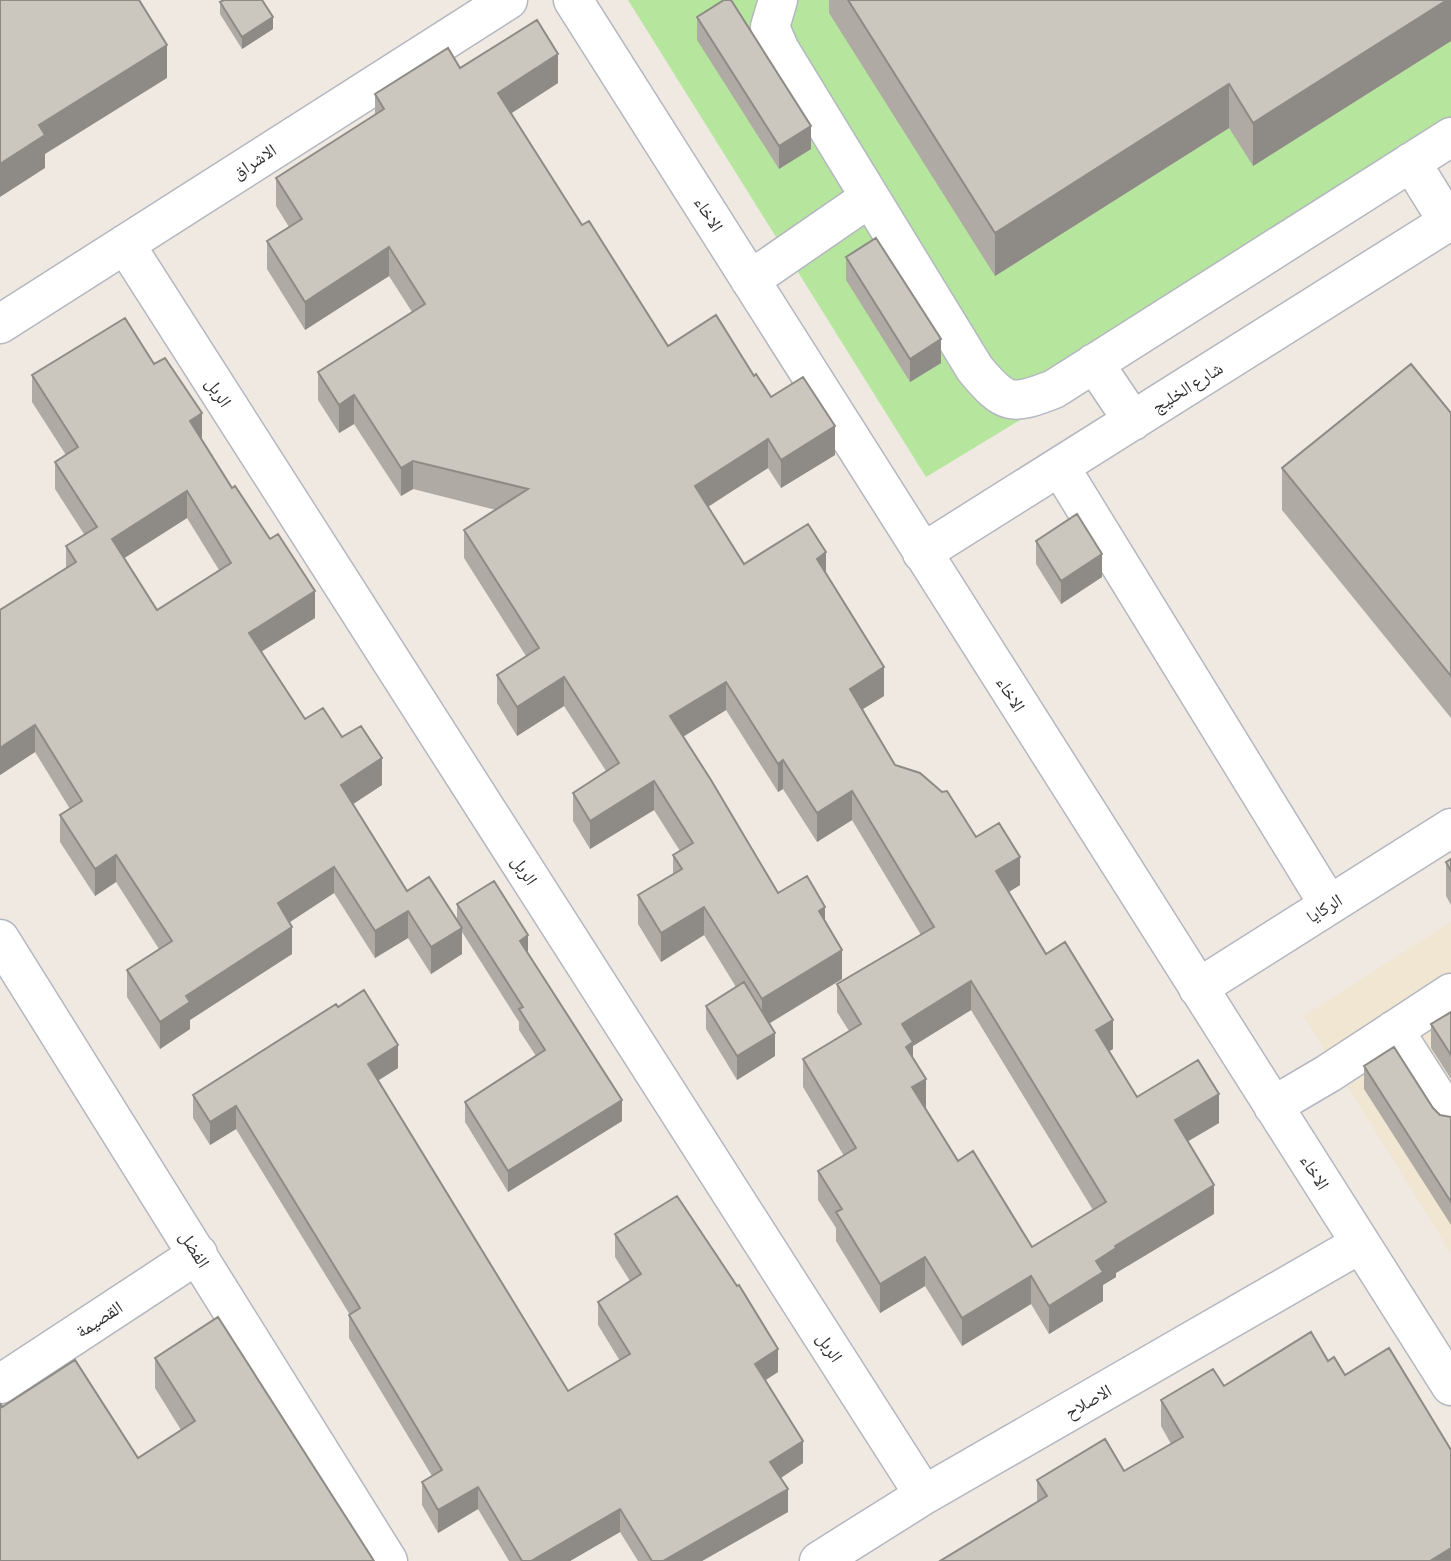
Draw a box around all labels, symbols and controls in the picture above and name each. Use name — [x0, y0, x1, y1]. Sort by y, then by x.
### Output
street label: الاشراق — [228, 139, 281, 184]
street label: الاخاء — [690, 193, 728, 235]
street label: شارع الخليج — [1148, 357, 1227, 419]
street label: الربل — [201, 373, 236, 411]
street label: الاخاء — [992, 673, 1030, 715]
street label: الربل — [507, 851, 542, 889]
street label: الركايا — [1302, 889, 1346, 927]
street label: الاخاء — [1296, 1151, 1334, 1193]
street label: الفضل — [175, 1227, 214, 1272]
street label: القصيمة — [72, 1296, 126, 1342]
street label: الربل — [812, 1328, 847, 1366]
street label: الاصلاح — [1061, 1379, 1116, 1424]

